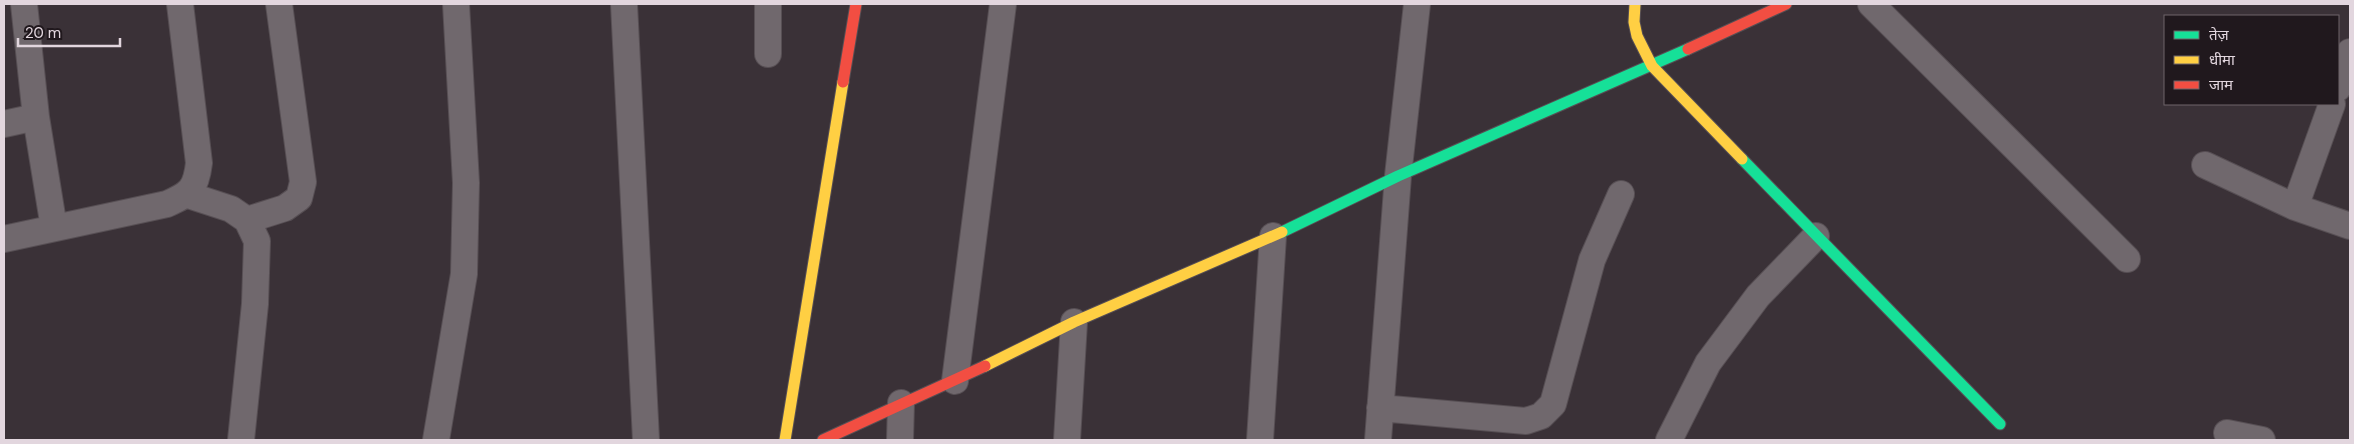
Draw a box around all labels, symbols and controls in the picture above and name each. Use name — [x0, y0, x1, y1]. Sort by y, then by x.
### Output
scale bar — [18, 15, 120, 47]
legend — [2164, 15, 2339, 105]
text: 20 m — [25, 23, 61, 43]
text: तेज़ — [2209, 25, 2230, 45]
text: धीमा — [2209, 50, 2236, 70]
text: जाम — [2209, 75, 2234, 95]

